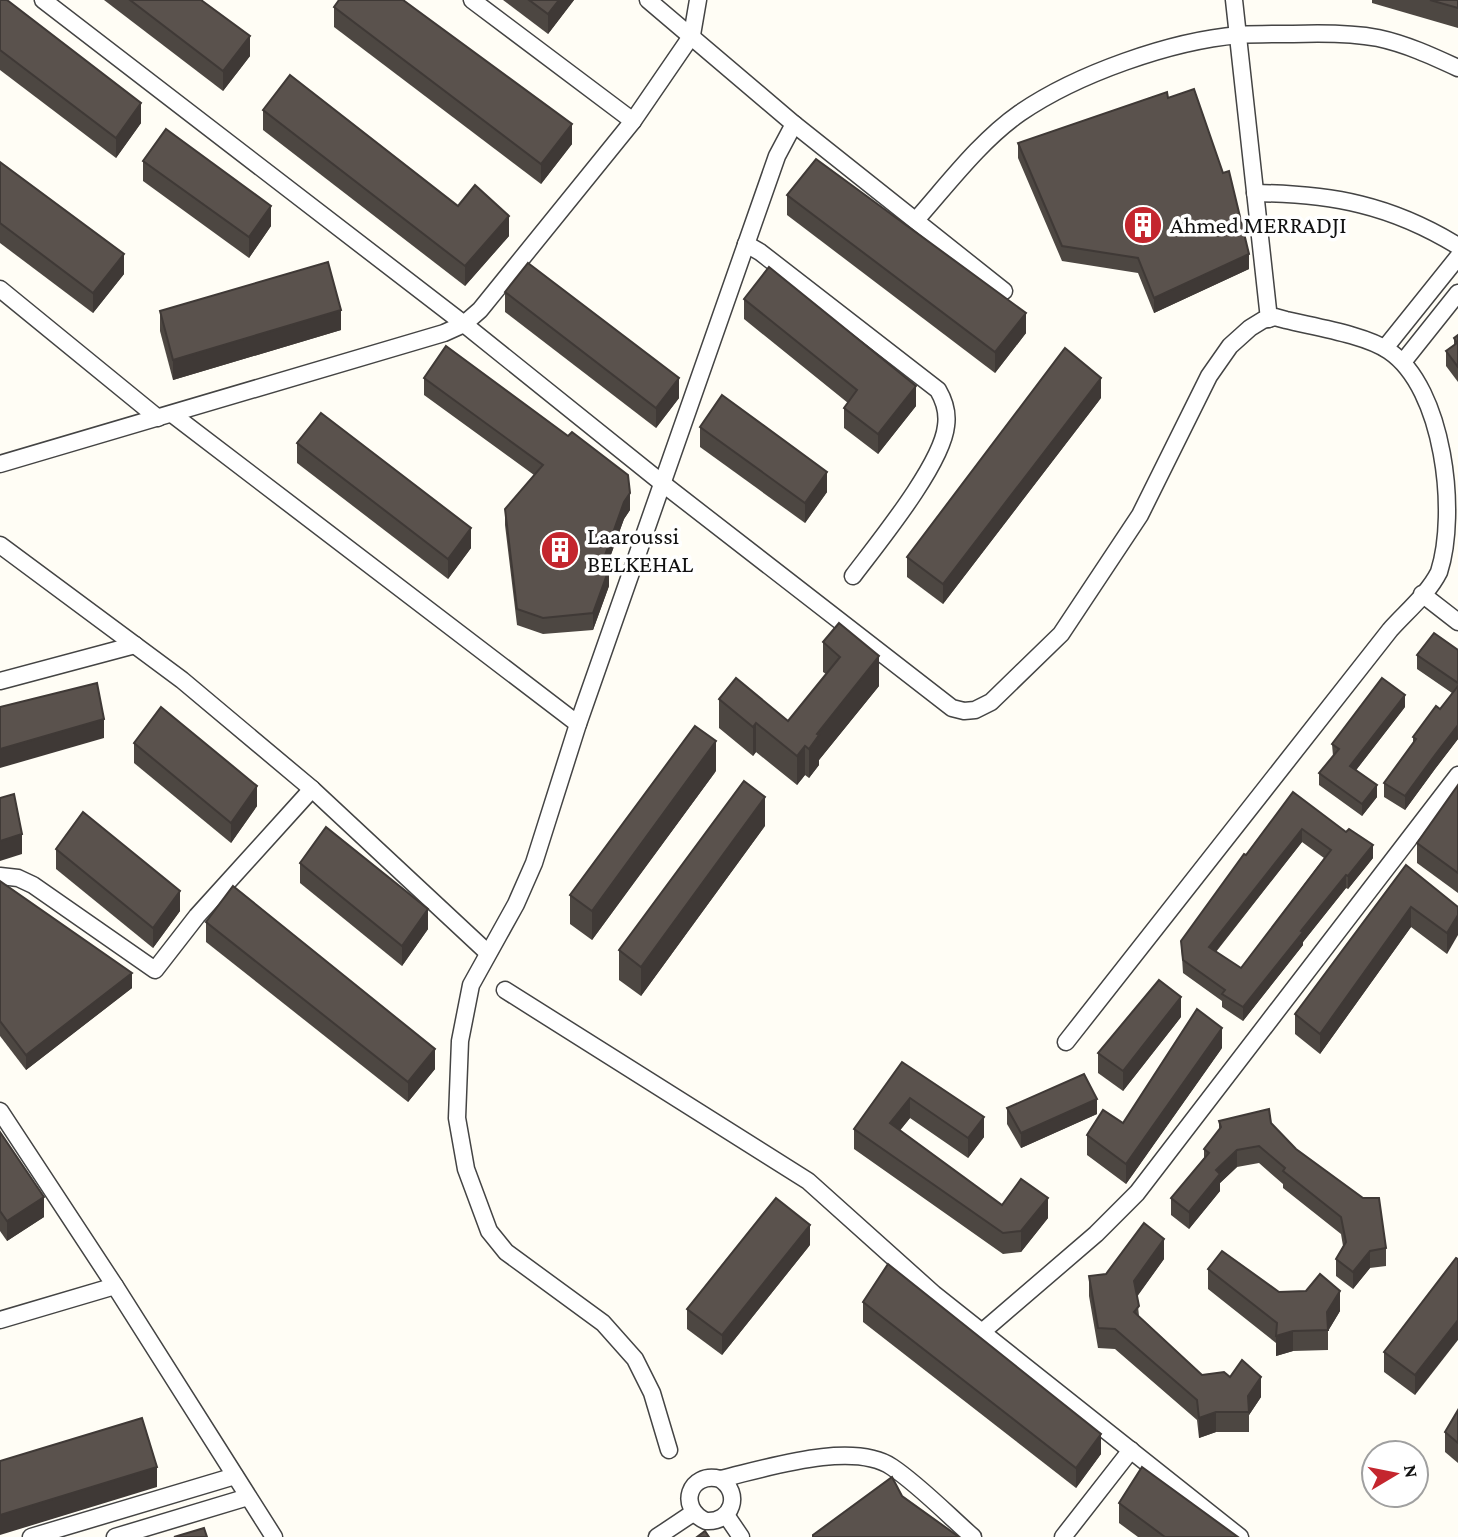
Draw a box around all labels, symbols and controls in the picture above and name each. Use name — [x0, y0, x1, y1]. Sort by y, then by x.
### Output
building icon: Ahmed MERRADJI — [1122, 204, 1164, 246]
place label: Ahmed MERRADJI — [1170, 211, 1347, 238]
place label: Laaroussi BELKEHAL — [587, 522, 693, 577]
building icon: Laaroussi BELKEHAL — [539, 529, 581, 571]
north arrow — [1360, 1439, 1430, 1509]
text: N — [1400, 1463, 1423, 1479]

